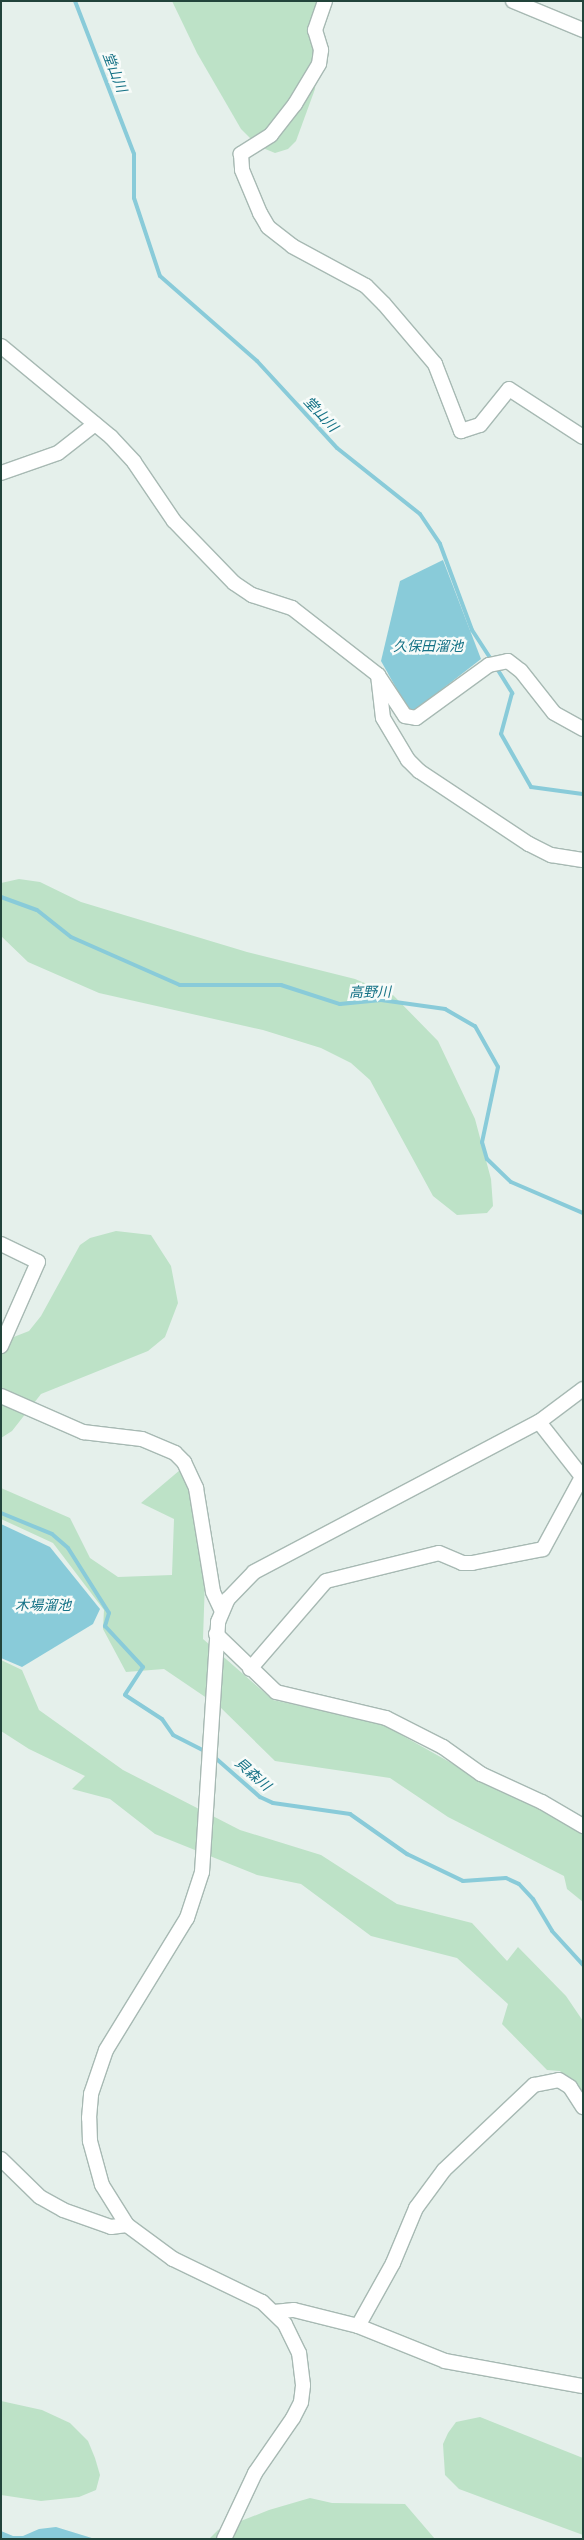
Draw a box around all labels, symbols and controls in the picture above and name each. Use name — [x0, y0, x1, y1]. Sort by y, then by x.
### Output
water label: 堂山川 — [100, 49, 130, 95]
water label: 堂山川 — [301, 393, 341, 435]
water label: 久保田溜池 — [393, 638, 463, 654]
water label: 高野川 — [349, 983, 391, 1001]
water label: 木場溜池 — [15, 1597, 71, 1613]
water label: 貝森川 — [232, 1754, 274, 1794]

